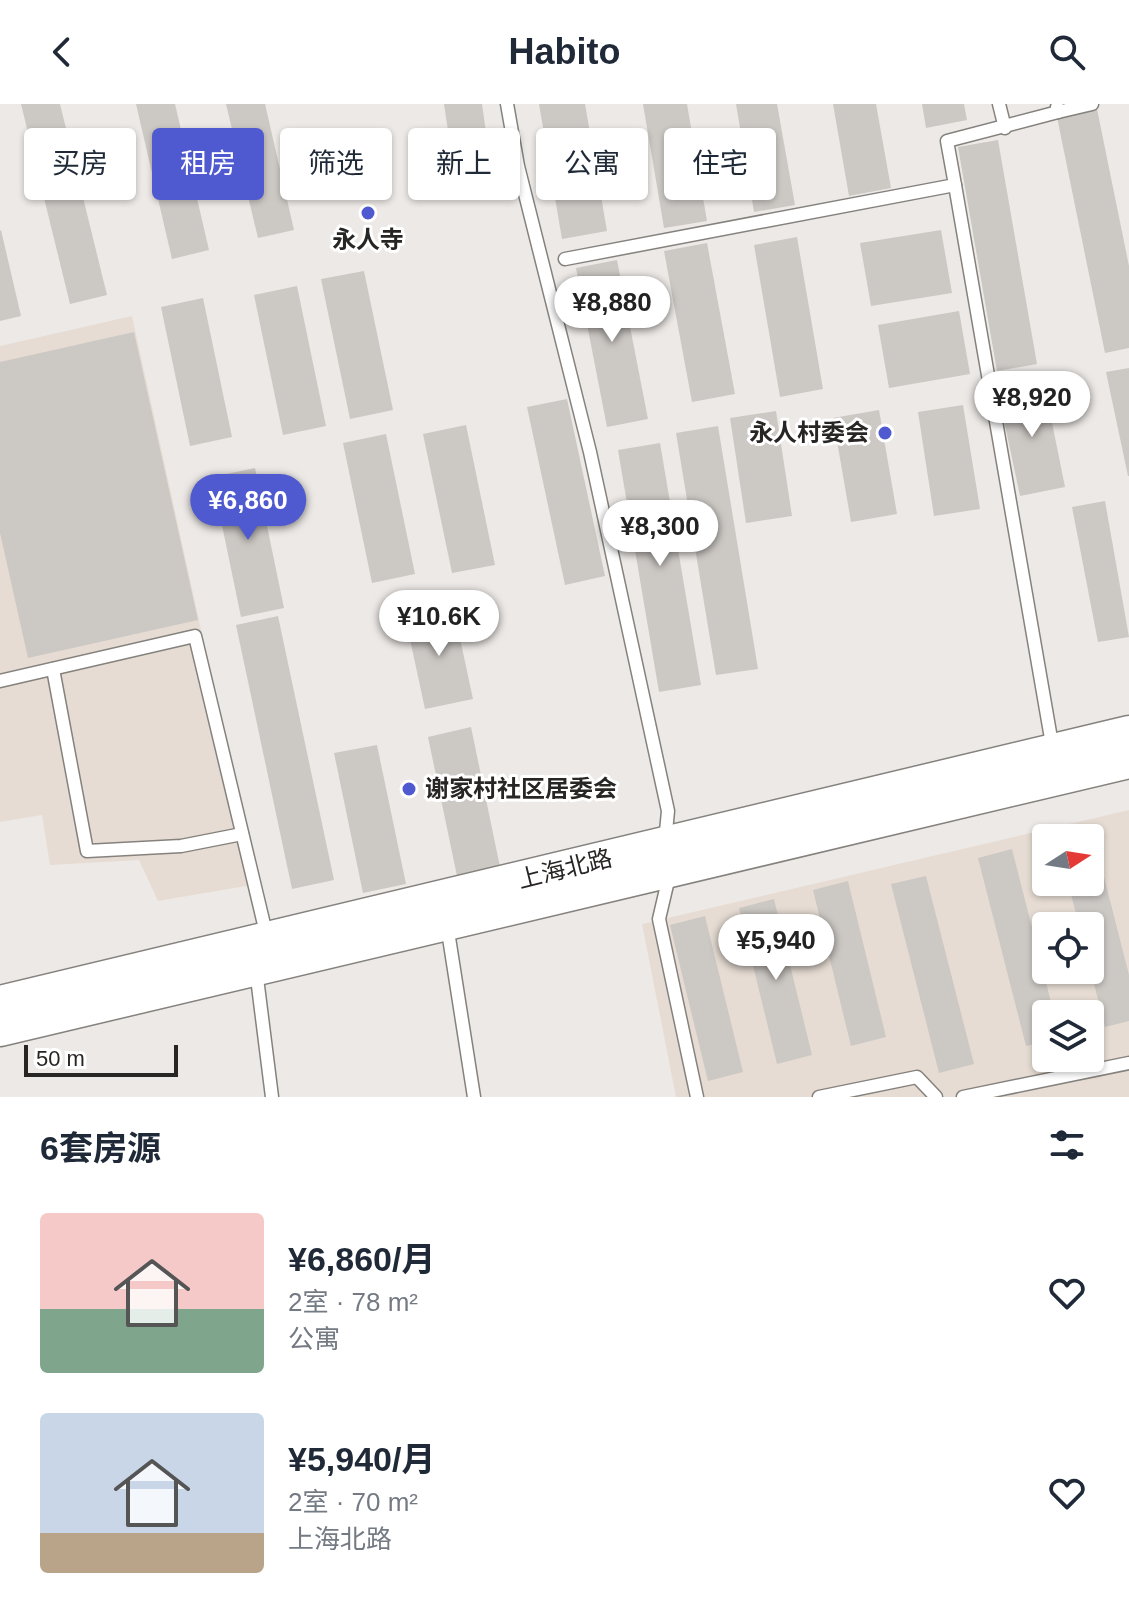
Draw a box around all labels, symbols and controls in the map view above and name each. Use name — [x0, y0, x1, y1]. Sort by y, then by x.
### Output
icon: back — [40, 30, 84, 74]
icon: search — [1045, 30, 1089, 74]
text: Habito — [509, 31, 621, 72]
chip: 买房 — [24, 128, 136, 200]
chip: 租房 — [152, 128, 264, 200]
chip: 筛选 — [280, 128, 392, 200]
chip: 新上 — [408, 128, 520, 200]
chip: 公寓 — [536, 128, 648, 200]
chip: 住宅 — [664, 128, 776, 200]
marker: 永人寺 — [359, 204, 377, 222]
place label: 永人寺 — [332, 226, 404, 253]
pin: ¥8,880 — [547, 276, 677, 344]
text: ¥8,880 — [572, 287, 652, 317]
pin: ¥8,920 — [967, 371, 1097, 439]
text: ¥8,920 — [992, 382, 1072, 412]
place label: 永人村委会 — [749, 419, 869, 446]
marker: 永人村委会 — [876, 424, 894, 442]
pin: ¥6,860 — [183, 474, 313, 542]
text: ¥6,860 — [208, 485, 288, 515]
pin: ¥8,300 — [595, 500, 725, 568]
text: ¥8,300 — [620, 511, 700, 541]
pin: ¥10.6K — [374, 590, 504, 658]
text: ¥10.6K — [397, 601, 481, 631]
place label: 谢家村社区居委会 — [425, 775, 617, 802]
marker: 谢家村社区居委会 — [400, 780, 418, 798]
north arrow — [1032, 824, 1104, 896]
map controls — [1032, 824, 1104, 1072]
street label: 上海北路 — [515, 844, 615, 893]
button: locate — [1032, 912, 1104, 984]
pin: ¥5,940 — [711, 914, 841, 982]
text: ¥5,940 — [736, 925, 816, 955]
button: layers — [1032, 1000, 1104, 1072]
scale bar — [24, 1041, 178, 1077]
text: 50 m — [36, 1046, 85, 1071]
icon: filters — [1045, 1123, 1089, 1167]
text: 6套房源 — [40, 1129, 161, 1167]
text: ¥6,860/月 — [288, 1240, 435, 1278]
icon: home — [104, 1245, 200, 1341]
icon: heart — [1045, 1271, 1089, 1315]
text: 2室 · 78 m² — [288, 1287, 418, 1317]
text: 公寓 — [288, 1324, 340, 1354]
text: ¥5,940/月 — [288, 1440, 435, 1478]
icon: home — [104, 1445, 200, 1541]
icon: heart — [1045, 1471, 1089, 1515]
text: 2室 · 70 m² — [288, 1487, 418, 1517]
text: 上海北路 — [288, 1524, 392, 1554]

